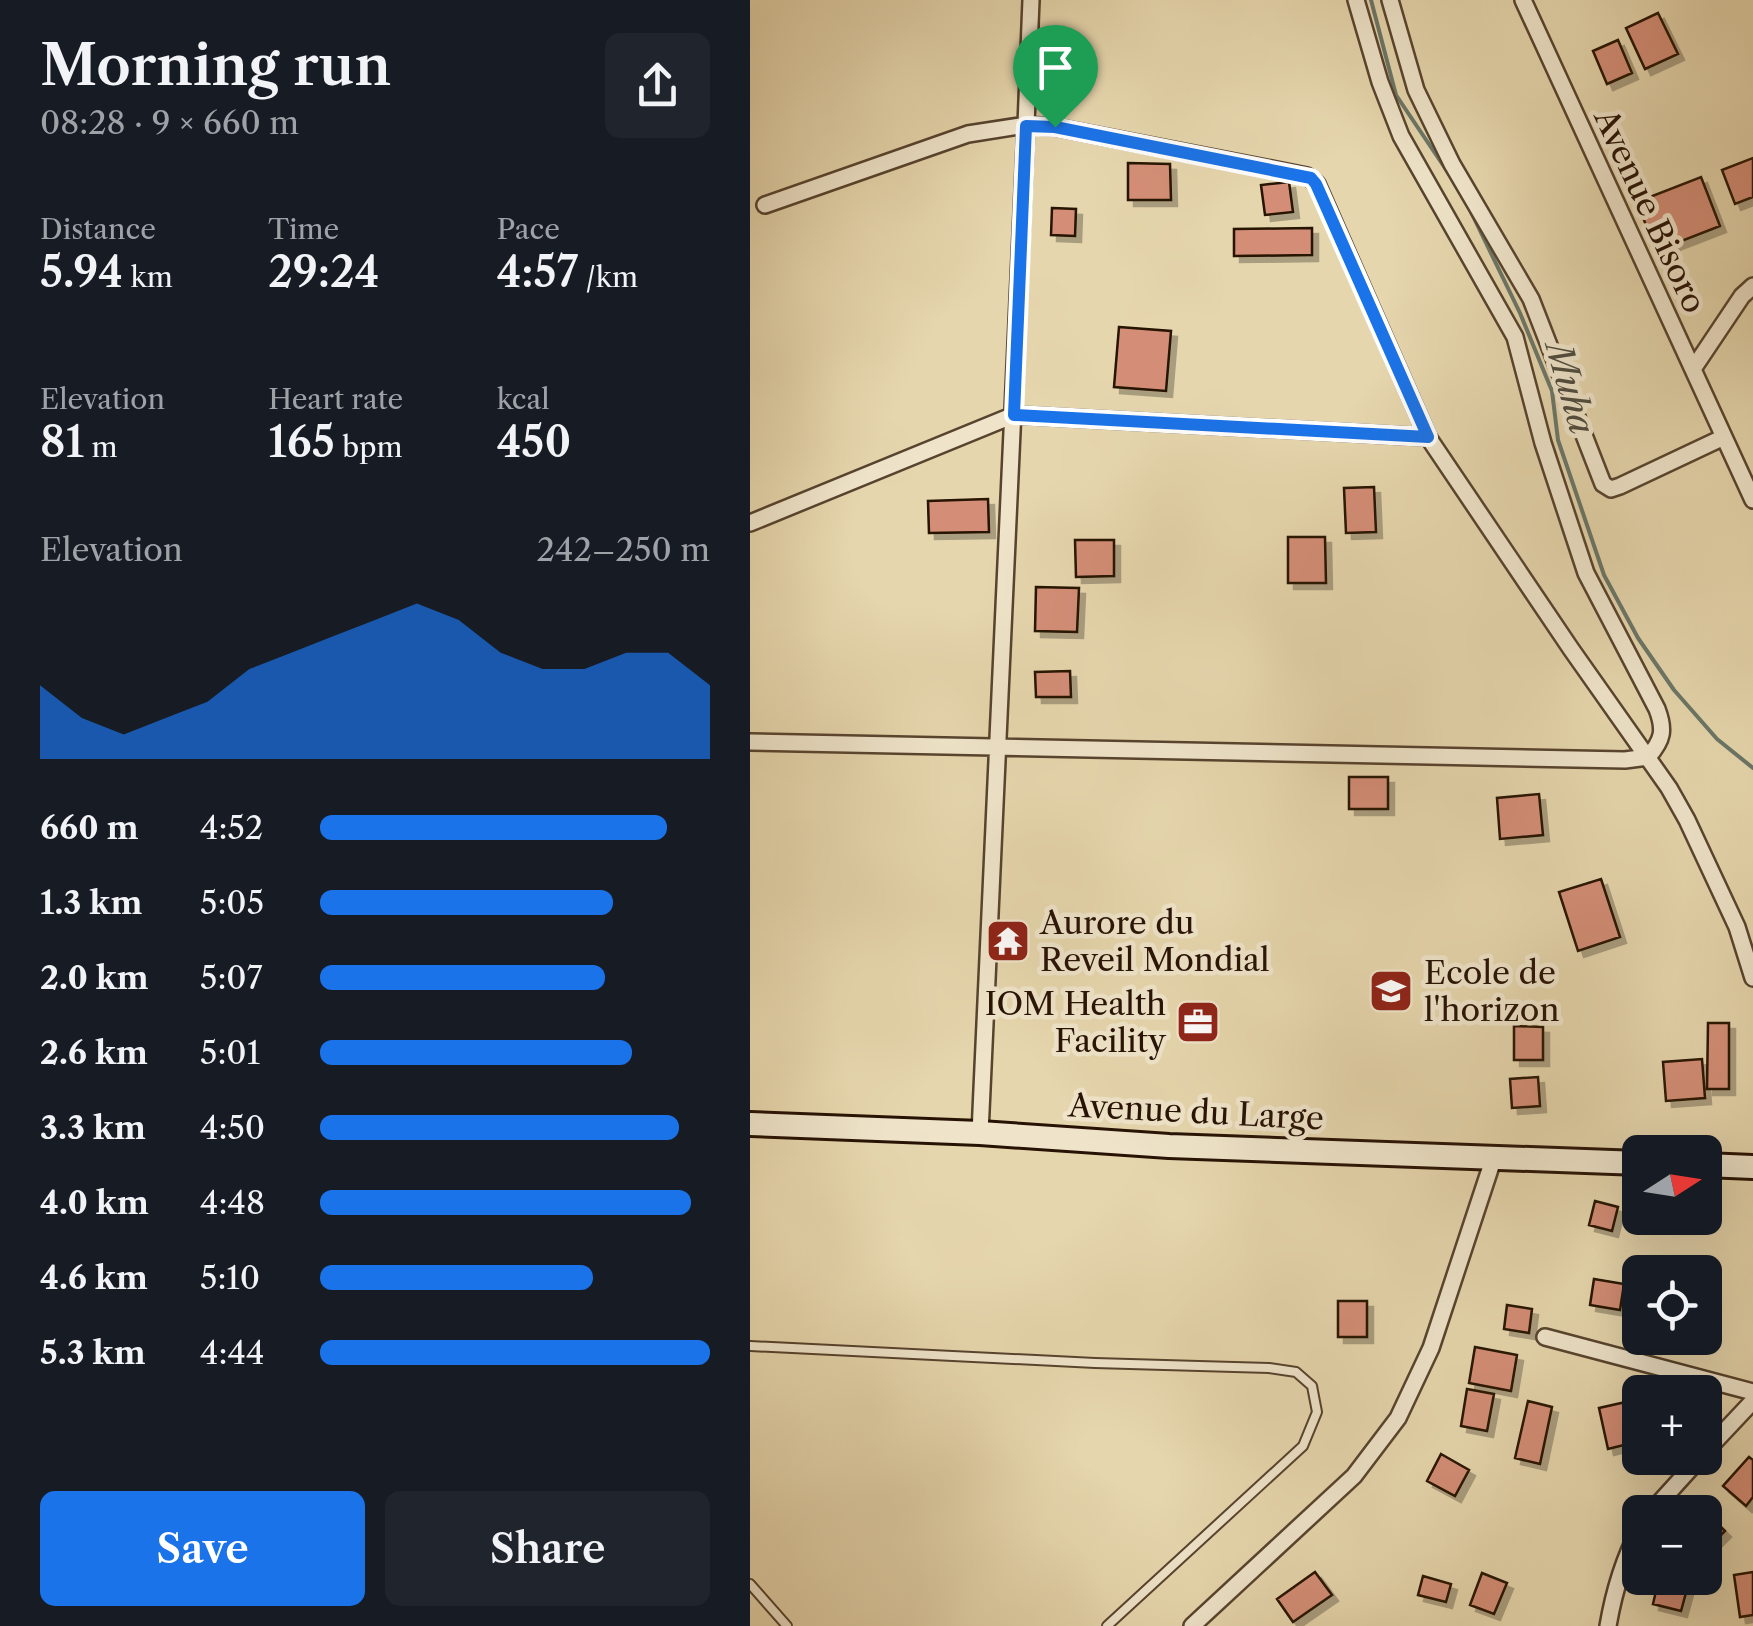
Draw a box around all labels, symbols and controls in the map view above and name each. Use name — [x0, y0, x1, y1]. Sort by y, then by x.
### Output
pin — [1013, 25, 1098, 128]
text: Morning run — [40, 32, 391, 99]
button: share — [605, 33, 710, 138]
icon: arrive — [1028, 40, 1083, 95]
street label: Avenue Bisoro — [1586, 102, 1715, 319]
text: 08:28 · 9 × 660 m — [40, 103, 299, 142]
text: Distance — [40, 212, 156, 246]
text: Time — [268, 212, 339, 246]
text: Pace — [497, 212, 560, 246]
text: 5.94 — [40, 246, 123, 298]
text: 29:24 — [268, 246, 379, 298]
text: 4:57 — [497, 246, 578, 298]
text: km — [123, 260, 173, 294]
text: /km — [578, 260, 638, 294]
water label: Muha — [1536, 333, 1604, 439]
text: Elevation — [40, 382, 165, 416]
text: Heart rate — [268, 382, 403, 416]
text: kcal — [497, 382, 550, 416]
text: 81 — [40, 416, 84, 468]
text: 165 — [268, 416, 335, 468]
text: 450 — [497, 416, 571, 468]
text: m — [84, 430, 118, 464]
text: bpm — [335, 430, 403, 464]
text: Elevation — [40, 530, 183, 569]
text: 242–250 m — [537, 530, 710, 569]
text: 660 m — [40, 808, 139, 847]
text: 4:52 — [200, 808, 263, 847]
text: 1.3 km — [40, 883, 142, 922]
text: 5:05 — [200, 883, 264, 922]
place label: Aurore du Reveil Mondial — [1039, 903, 1270, 979]
temple icon: Aurore du Reveil Mondial — [985, 918, 1031, 964]
place label: Ecole de l'horizon — [1424, 953, 1559, 1029]
text: 2.0 km — [40, 958, 149, 997]
text: 5:07 — [200, 958, 262, 997]
school or university icon: Ecole de l'horizon — [1368, 968, 1414, 1014]
place label: IOM Health Facility — [985, 984, 1167, 1060]
office icon: IOM Health Facility — [1175, 999, 1221, 1045]
text: 2.6 km — [40, 1033, 148, 1072]
text: 5:01 — [200, 1033, 260, 1072]
street label: Avenue du Large — [1066, 1085, 1325, 1138]
text: 3.3 km — [40, 1108, 146, 1147]
text: 4:50 — [200, 1108, 265, 1147]
north arrow — [1622, 1135, 1722, 1235]
map controls — [1622, 1135, 1722, 1595]
text: 4.0 km — [40, 1183, 149, 1222]
text: 4:48 — [200, 1183, 265, 1222]
button: locate — [1622, 1255, 1722, 1355]
text: 4.6 km — [40, 1258, 148, 1297]
text: 5:10 — [200, 1258, 260, 1297]
text: 5.3 km — [40, 1333, 146, 1372]
text: 4:44 — [200, 1333, 264, 1372]
button: + — [1622, 1375, 1722, 1475]
button: Save — [40, 1491, 365, 1606]
button: Share — [385, 1491, 710, 1606]
button: − — [1622, 1495, 1722, 1595]

